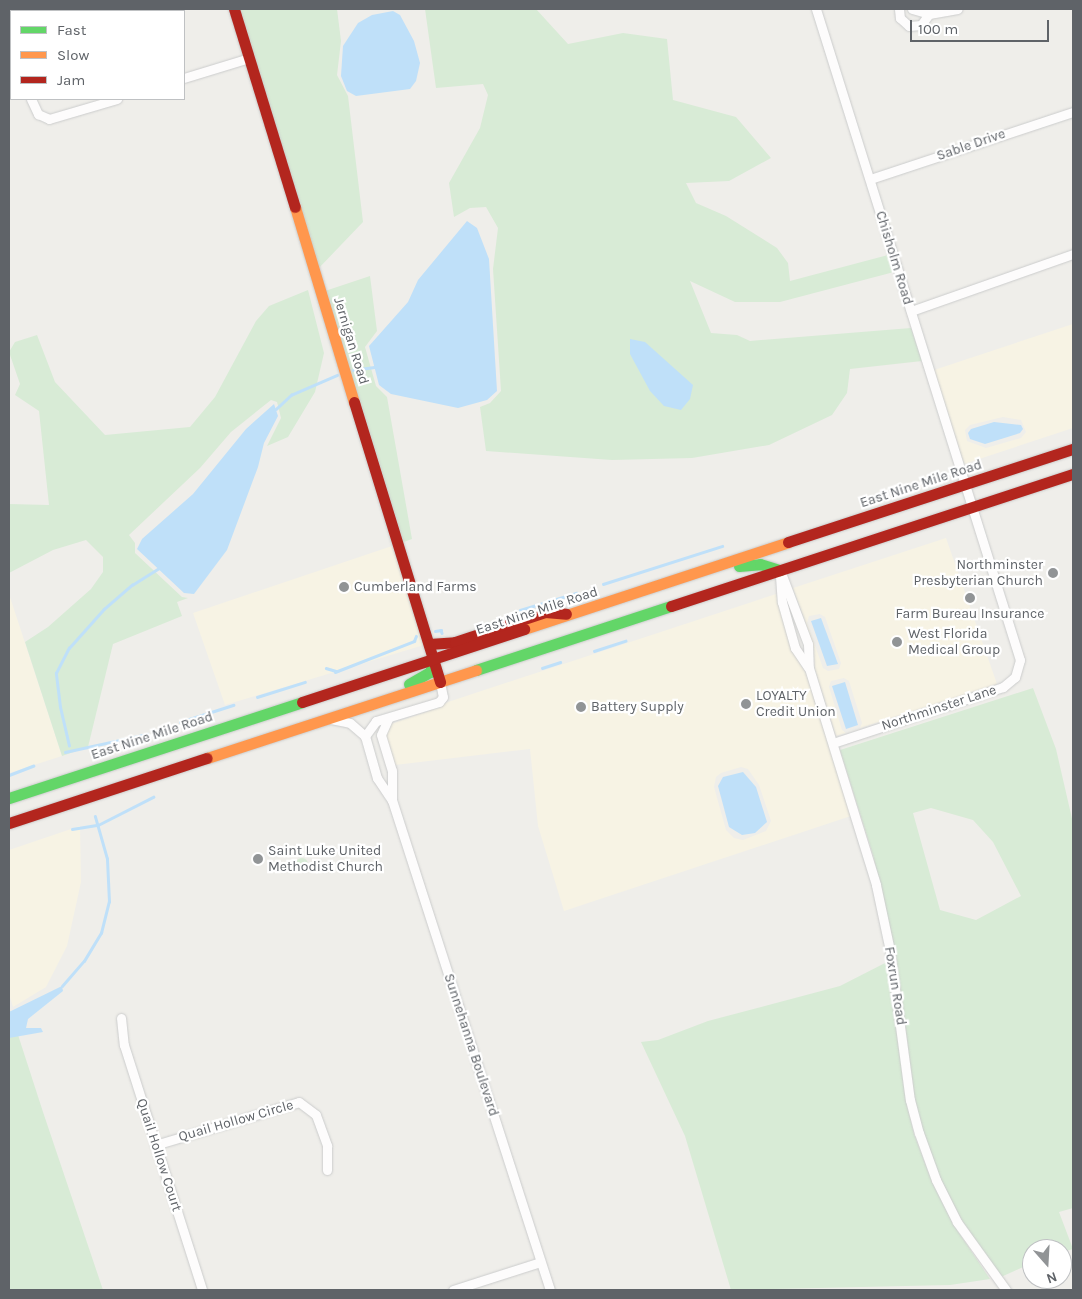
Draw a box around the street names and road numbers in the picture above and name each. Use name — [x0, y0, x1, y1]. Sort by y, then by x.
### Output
street label: Sable Drive — [934, 125, 1008, 165]
street label: Chisholm Road — [872, 209, 916, 307]
street label: Jernigan Road — [330, 295, 372, 387]
street label: East Nine Mile Road — [858, 456, 984, 512]
street label: East Nine Mile Road — [474, 583, 600, 639]
street label: Northminster Lane — [879, 682, 999, 734]
street label: East Nine Mile Road — [89, 708, 215, 764]
street label: Foxrun Road — [881, 946, 909, 1026]
street label: Sunnehanna Boulevard — [440, 971, 502, 1119]
street label: Quail Hollow Court — [133, 1096, 185, 1214]
street label: Quail Hollow Circle — [177, 1097, 295, 1145]

